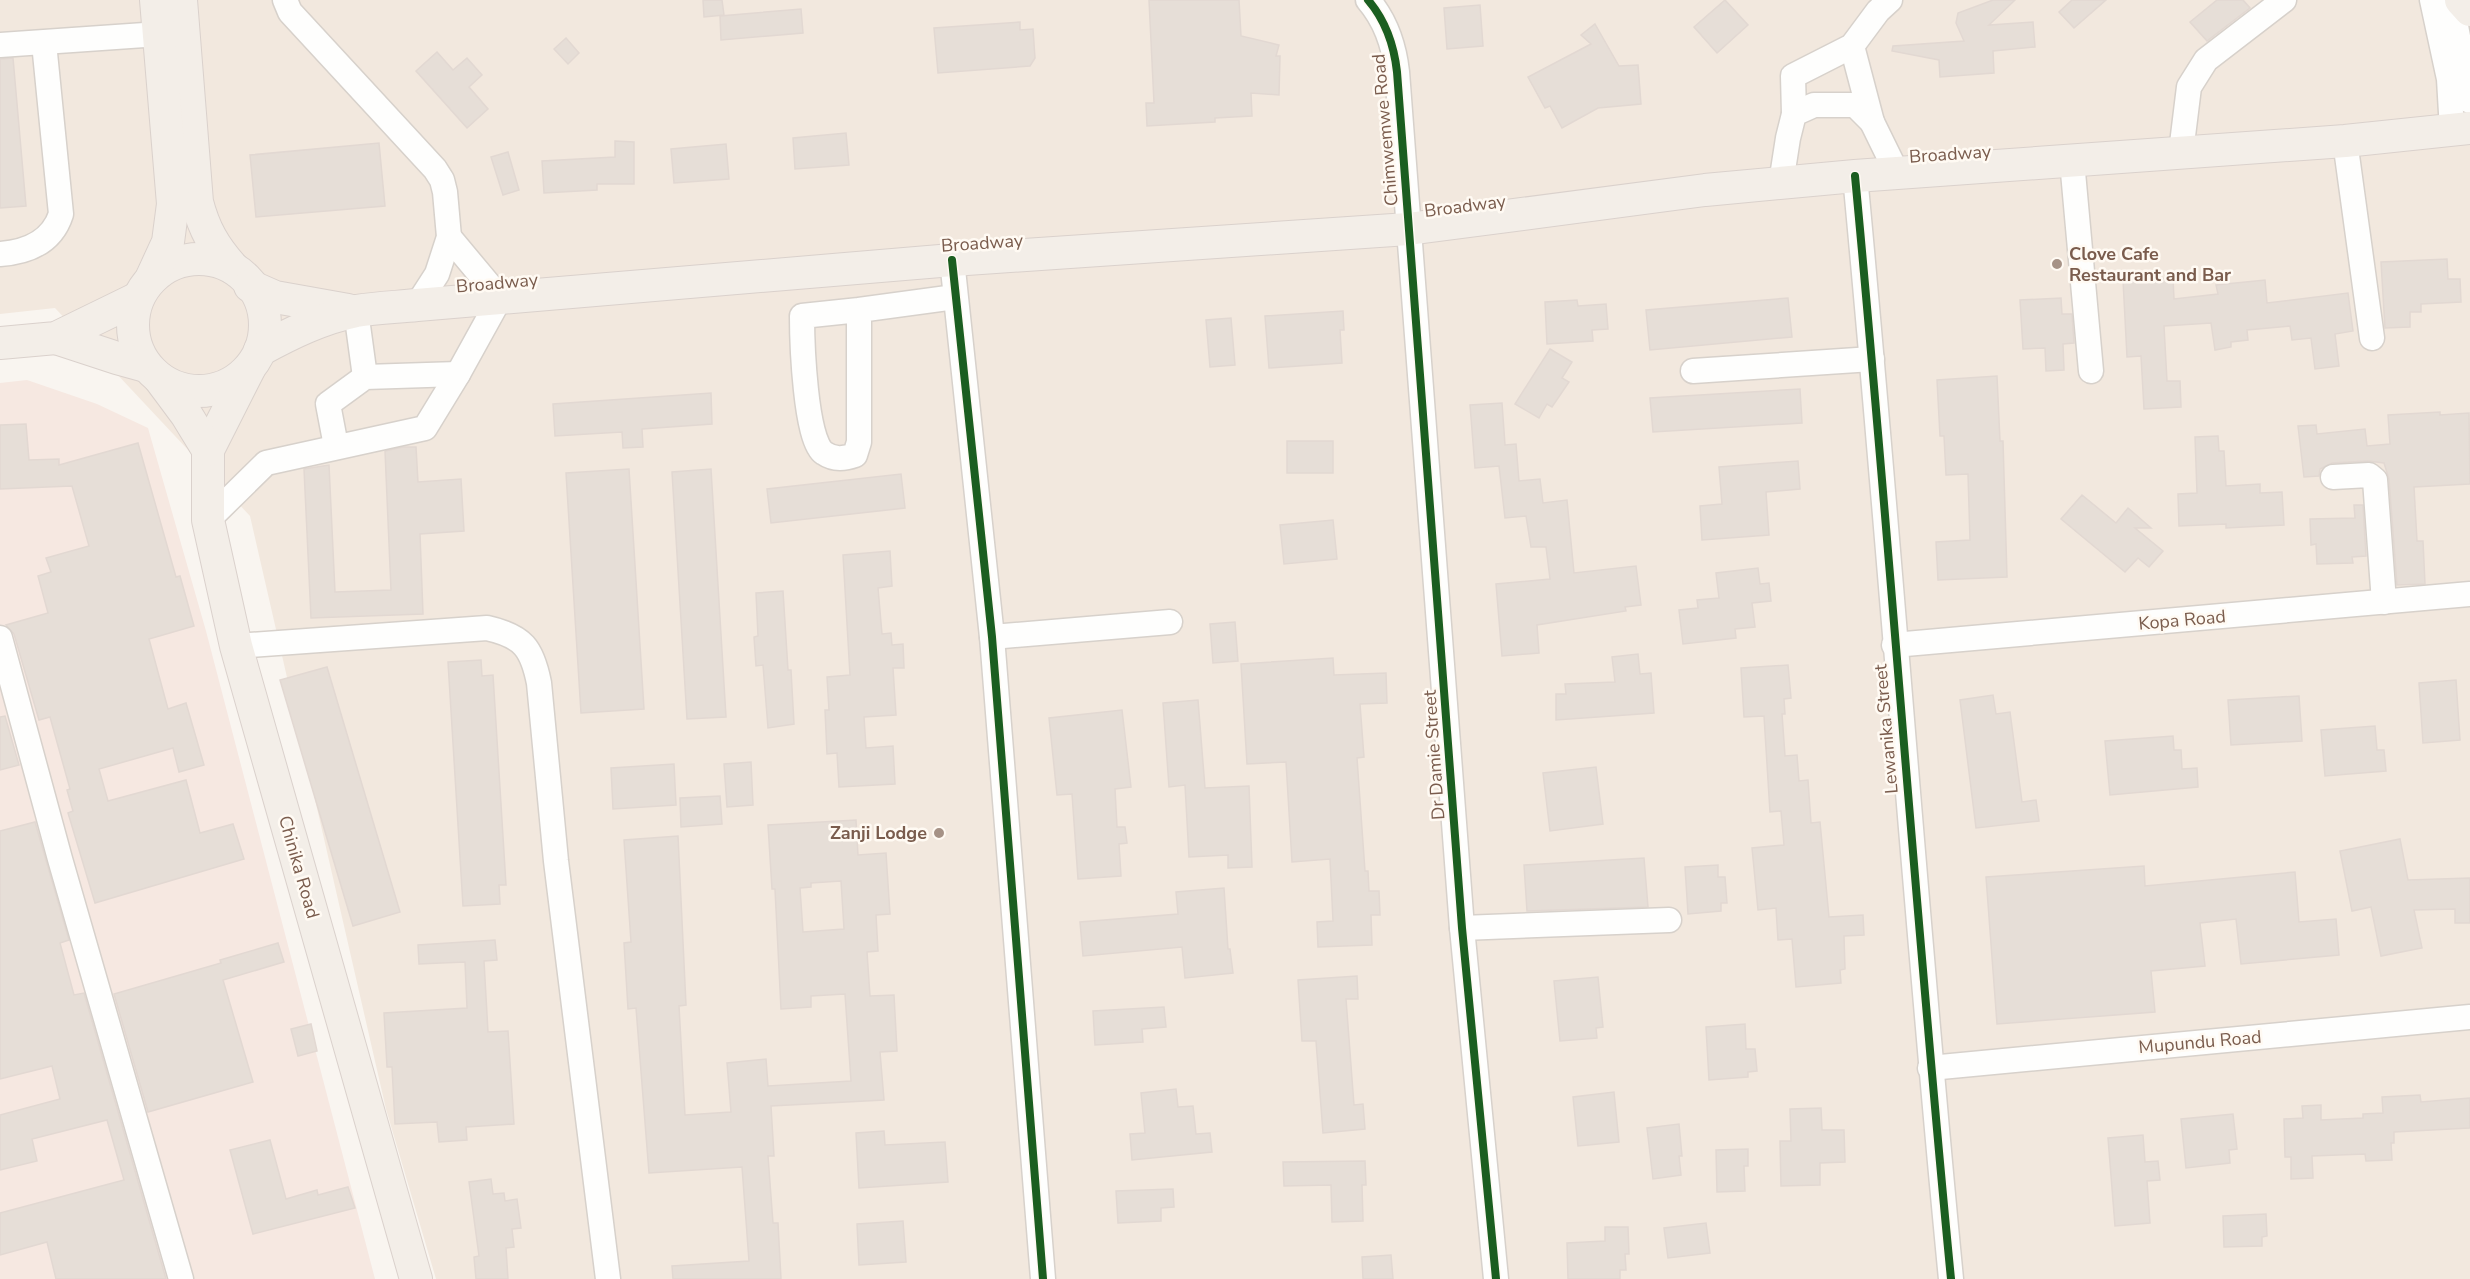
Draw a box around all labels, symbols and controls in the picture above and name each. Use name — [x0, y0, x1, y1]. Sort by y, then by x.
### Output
street label: Chimwemwe Road — [1366, 53, 1404, 207]
street label: Broadway — [1908, 139, 1993, 169]
street label: Broadway — [1423, 189, 1508, 223]
street label: Broadway — [940, 228, 1025, 258]
place label: Clove Cafe Restaurant and Bar — [2069, 242, 2231, 287]
marker: Clove Cafe Restaurant and Bar — [2050, 257, 2064, 271]
street label: Broadway — [455, 267, 540, 299]
street label: Kopa Road — [2137, 604, 2227, 636]
street label: Lewanika Street — [1868, 662, 1904, 795]
street label: Dr Damie Street — [1417, 689, 1451, 821]
street label: Chinika Road — [273, 813, 325, 921]
place label: Zanji Lodge — [830, 821, 927, 845]
marker: Zanji Lodge — [932, 826, 946, 840]
street label: Mupundu Road — [2137, 1025, 2263, 1059]

